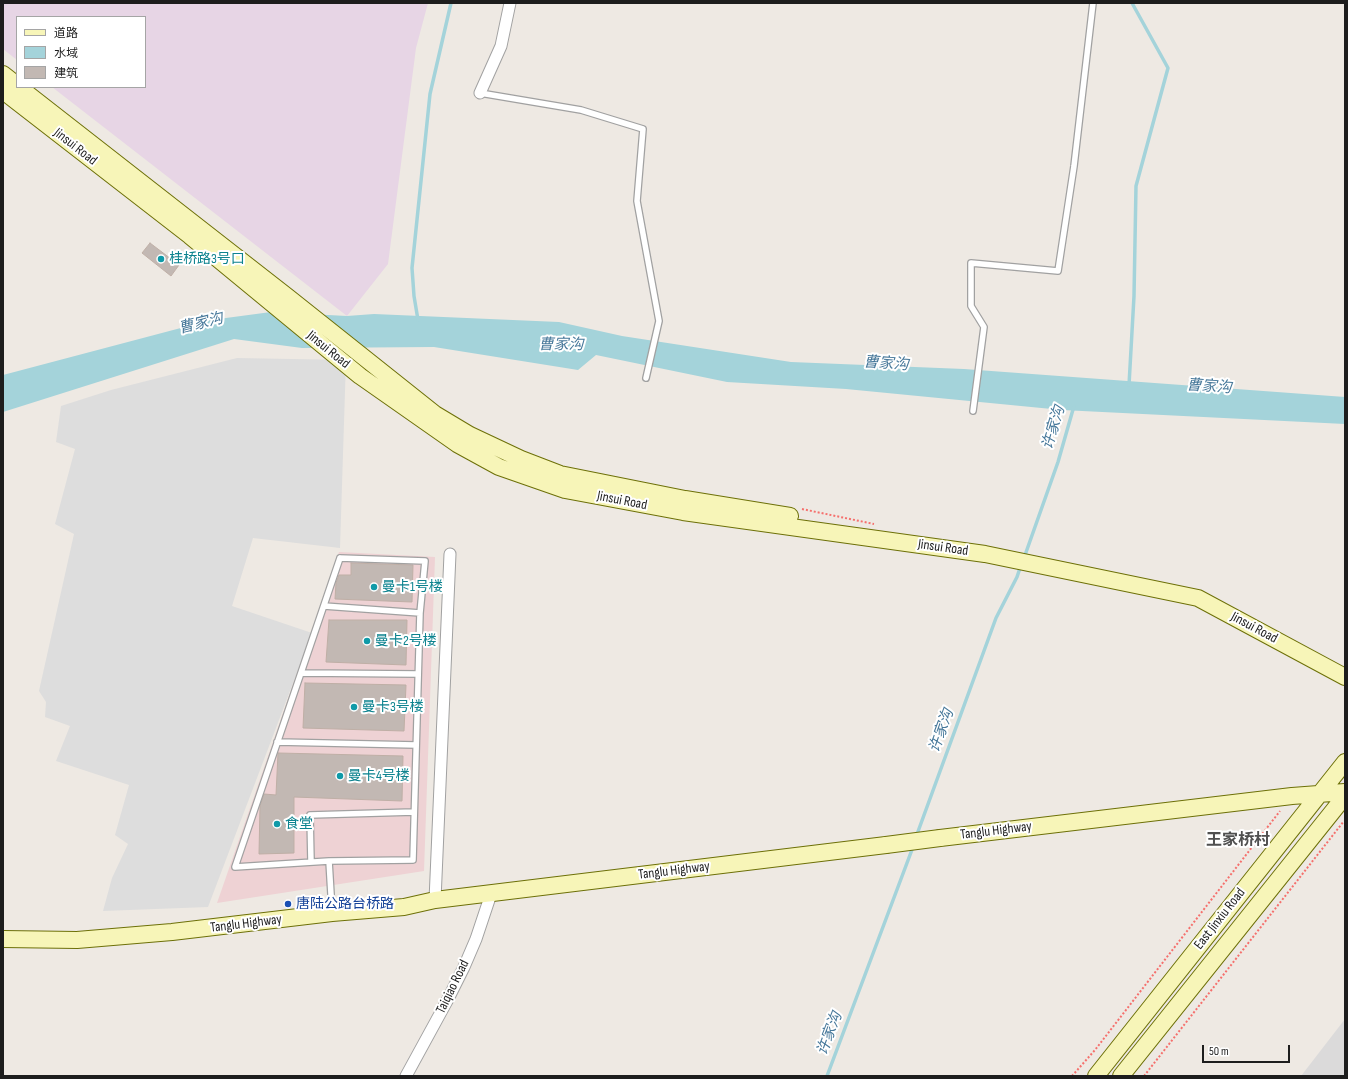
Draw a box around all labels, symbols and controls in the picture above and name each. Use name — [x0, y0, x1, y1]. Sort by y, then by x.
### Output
legend — [16, 16, 146, 88]
text: 道路 — [54, 26, 78, 41]
text: 水域 — [54, 46, 78, 61]
text: 建筑 — [54, 66, 78, 81]
street label: Jinsui Road — [50, 125, 100, 169]
place label: 桂桥路3号口 — [169, 251, 245, 267]
marker: 桂桥路3号口 — [156, 254, 166, 264]
water label: 曹家沟 — [177, 310, 225, 338]
street label: Jinsui Road — [303, 328, 353, 372]
water label: 曹家沟 — [539, 336, 583, 354]
water label: 曹家沟 — [863, 353, 909, 375]
water label: 曹家沟 — [1186, 376, 1232, 398]
water label: 许家沟 — [1039, 404, 1069, 452]
street label: Jinsui Road — [596, 488, 648, 514]
street label: Jinsui Road — [917, 536, 969, 560]
place label: 曼卡1号楼 — [382, 579, 443, 595]
marker: 曼卡1号楼 — [369, 582, 379, 592]
street label: Jinsui Road — [1228, 609, 1280, 647]
place label: 曼卡2号楼 — [375, 633, 437, 649]
marker: 曼卡2号楼 — [362, 636, 372, 646]
place label: 曼卡3号楼 — [362, 699, 424, 715]
marker: 曼卡3号楼 — [349, 702, 359, 712]
water label: 许家沟 — [926, 707, 958, 755]
place label: 曼卡4号楼 — [348, 768, 410, 784]
marker: 曼卡4号楼 — [335, 771, 345, 781]
place label: 食堂 — [285, 816, 313, 832]
street label: Tanglu Highway — [959, 818, 1033, 844]
marker: 食堂 — [272, 819, 282, 829]
district label: 王家桥村 — [1206, 831, 1270, 851]
street label: Tanglu Highway — [637, 858, 711, 884]
street label: East Jinxiu Road — [1191, 885, 1249, 953]
place label: 唐陆公路台桥路 — [296, 896, 394, 912]
marker: 唐陆公路台桥路 — [283, 899, 293, 909]
street label: Tanglu Highway — [209, 911, 283, 937]
street label: Taiqiao Road — [433, 957, 473, 1017]
water label: 许家沟 — [814, 1010, 846, 1058]
scale bar — [1204, 1037, 1292, 1063]
text: 50 m — [1209, 1044, 1229, 1059]

